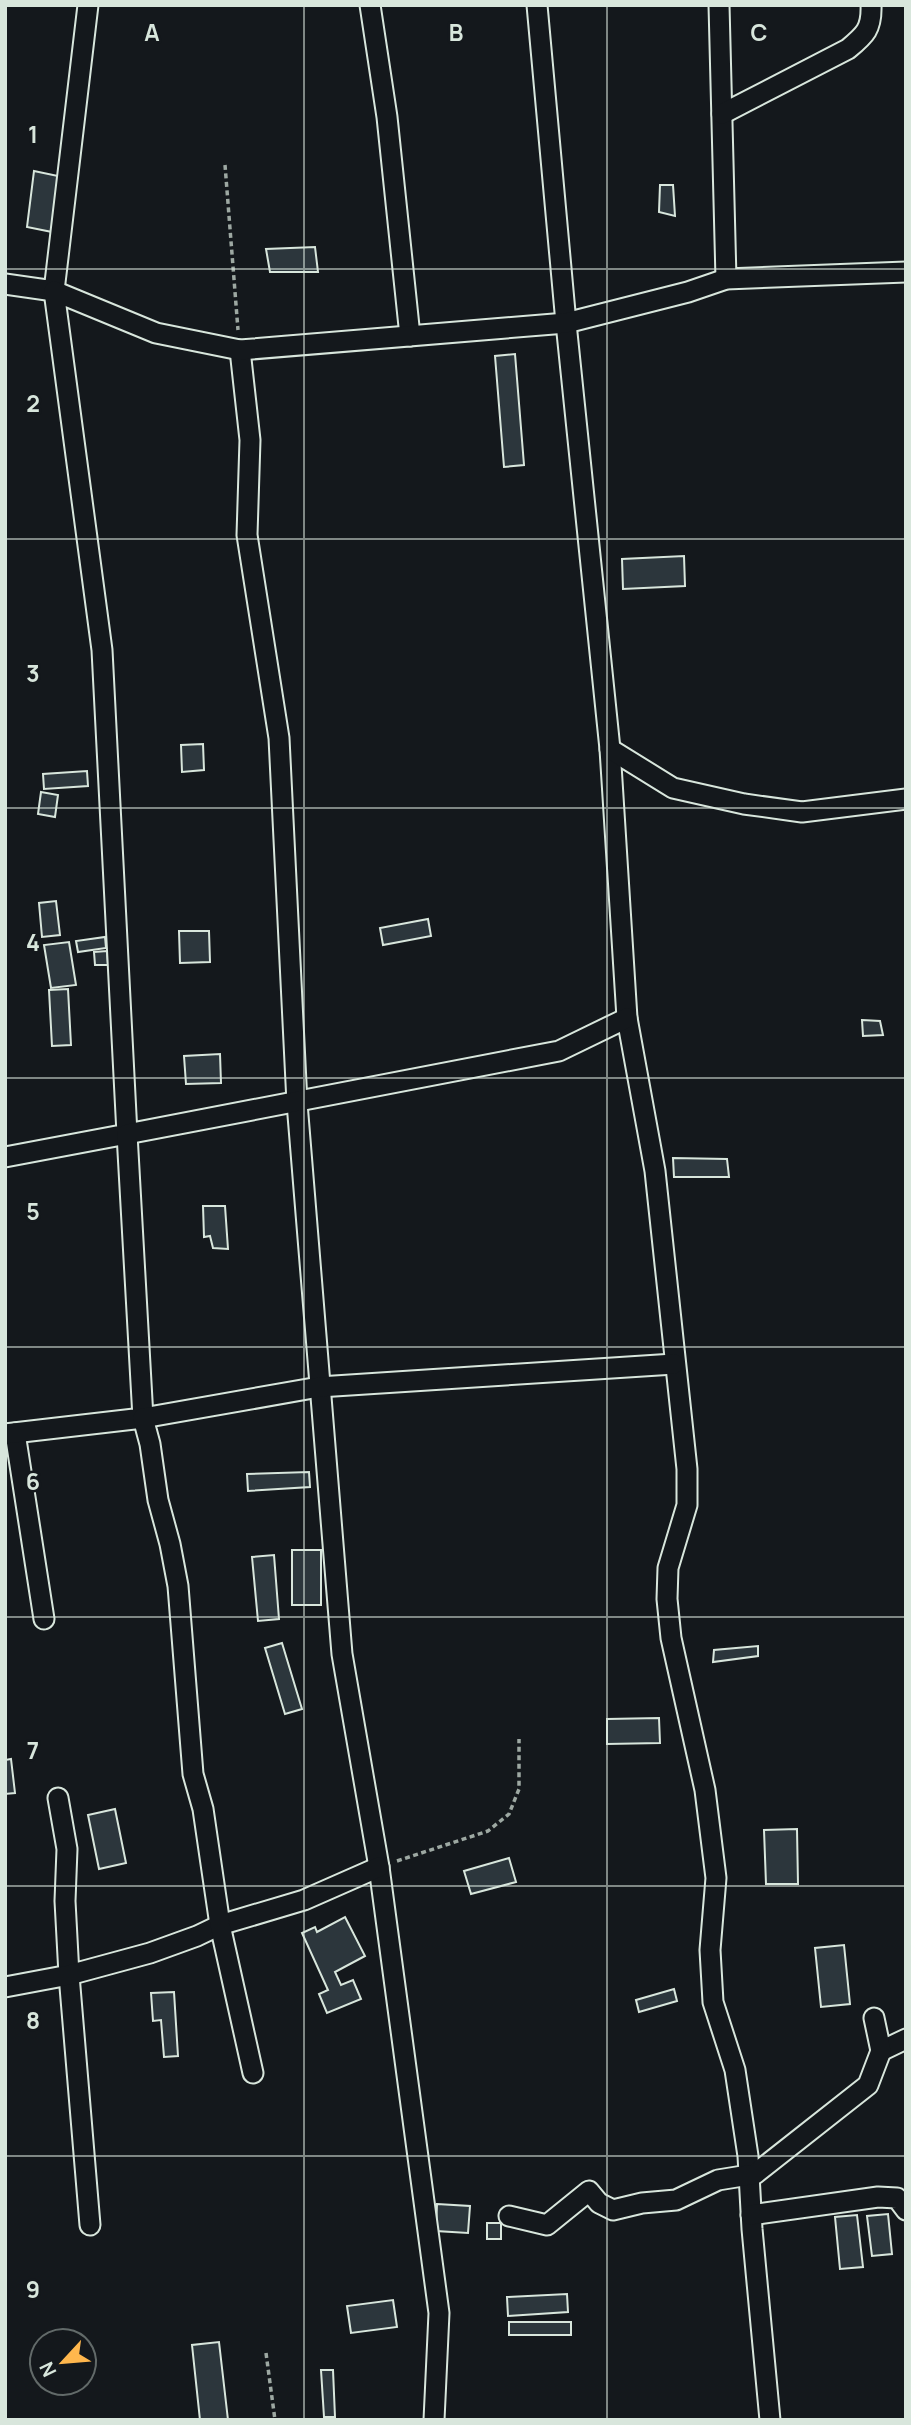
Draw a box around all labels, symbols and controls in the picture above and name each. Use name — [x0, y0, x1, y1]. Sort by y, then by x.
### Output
text: A — [144, 16, 160, 48]
text: B — [449, 16, 463, 48]
text: C — [751, 16, 768, 48]
text: 1 — [28, 118, 38, 150]
text: 2 — [26, 387, 40, 419]
text: 3 — [26, 657, 40, 689]
text: 4 — [26, 926, 40, 958]
text: 5 — [26, 1195, 40, 1227]
text: 6 — [26, 1465, 40, 1497]
text: 7 — [27, 1734, 39, 1766]
text: 8 — [26, 2004, 40, 2036]
text: 9 — [26, 2273, 40, 2305]
north arrow — [28, 2327, 98, 2397]
text: N — [33, 2358, 62, 2381]

